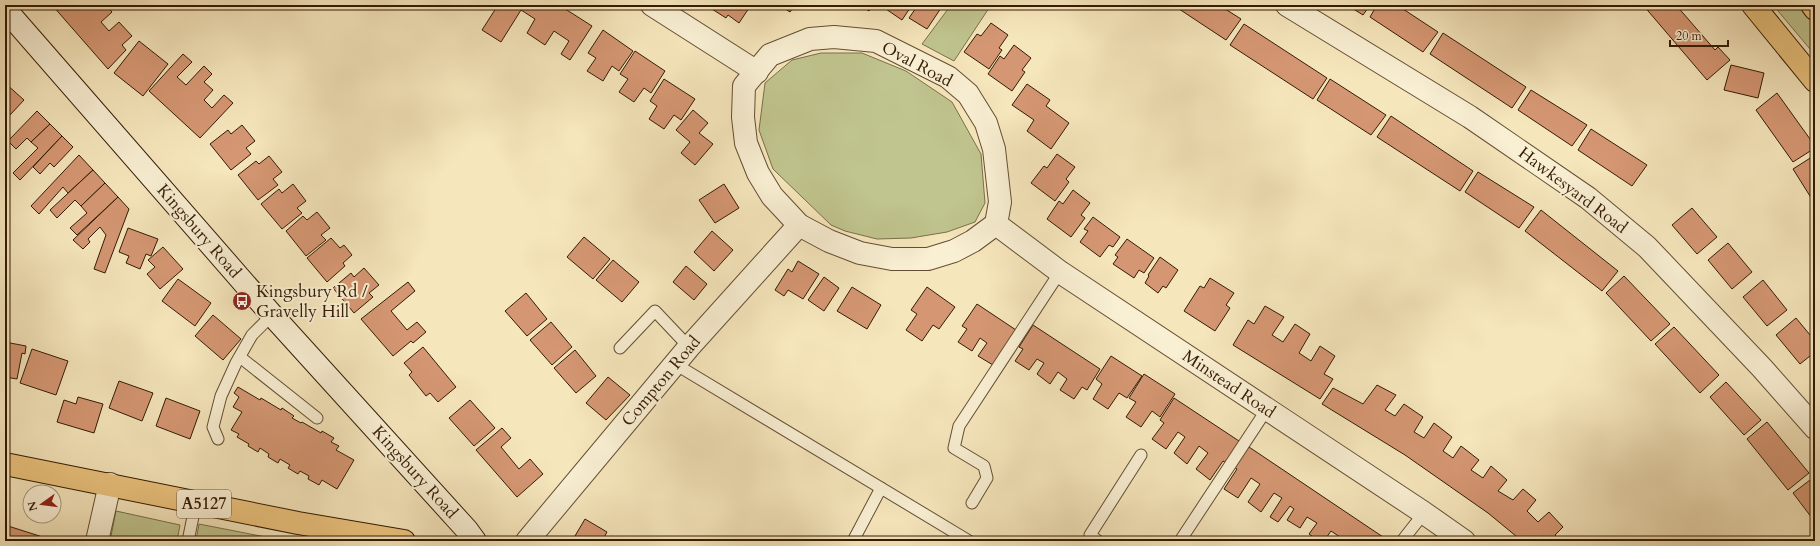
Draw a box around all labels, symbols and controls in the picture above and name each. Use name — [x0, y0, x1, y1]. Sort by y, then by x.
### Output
scale bar — [1670, 22, 1728, 48]
text: 20 m — [1676, 28, 1703, 44]
street label: Oval Road — [878, 36, 956, 92]
street label: Hawkesyard Road — [1514, 141, 1632, 239]
street label: Kingsbury Road — [152, 179, 246, 283]
place label: Kingsbury Rd / Gravelly Hill — [256, 280, 368, 323]
bus stop icon: Kingsbury Rd / Gravelly Hill — [231, 290, 253, 312]
street label: Compton Road — [616, 331, 706, 431]
street label: Minstead Road — [1178, 344, 1280, 424]
street label: Kingsbury Road — [367, 421, 463, 523]
north arrow — [22, 484, 62, 524]
road number: A5127 — [177, 490, 231, 518]
text: N — [24, 499, 41, 513]

